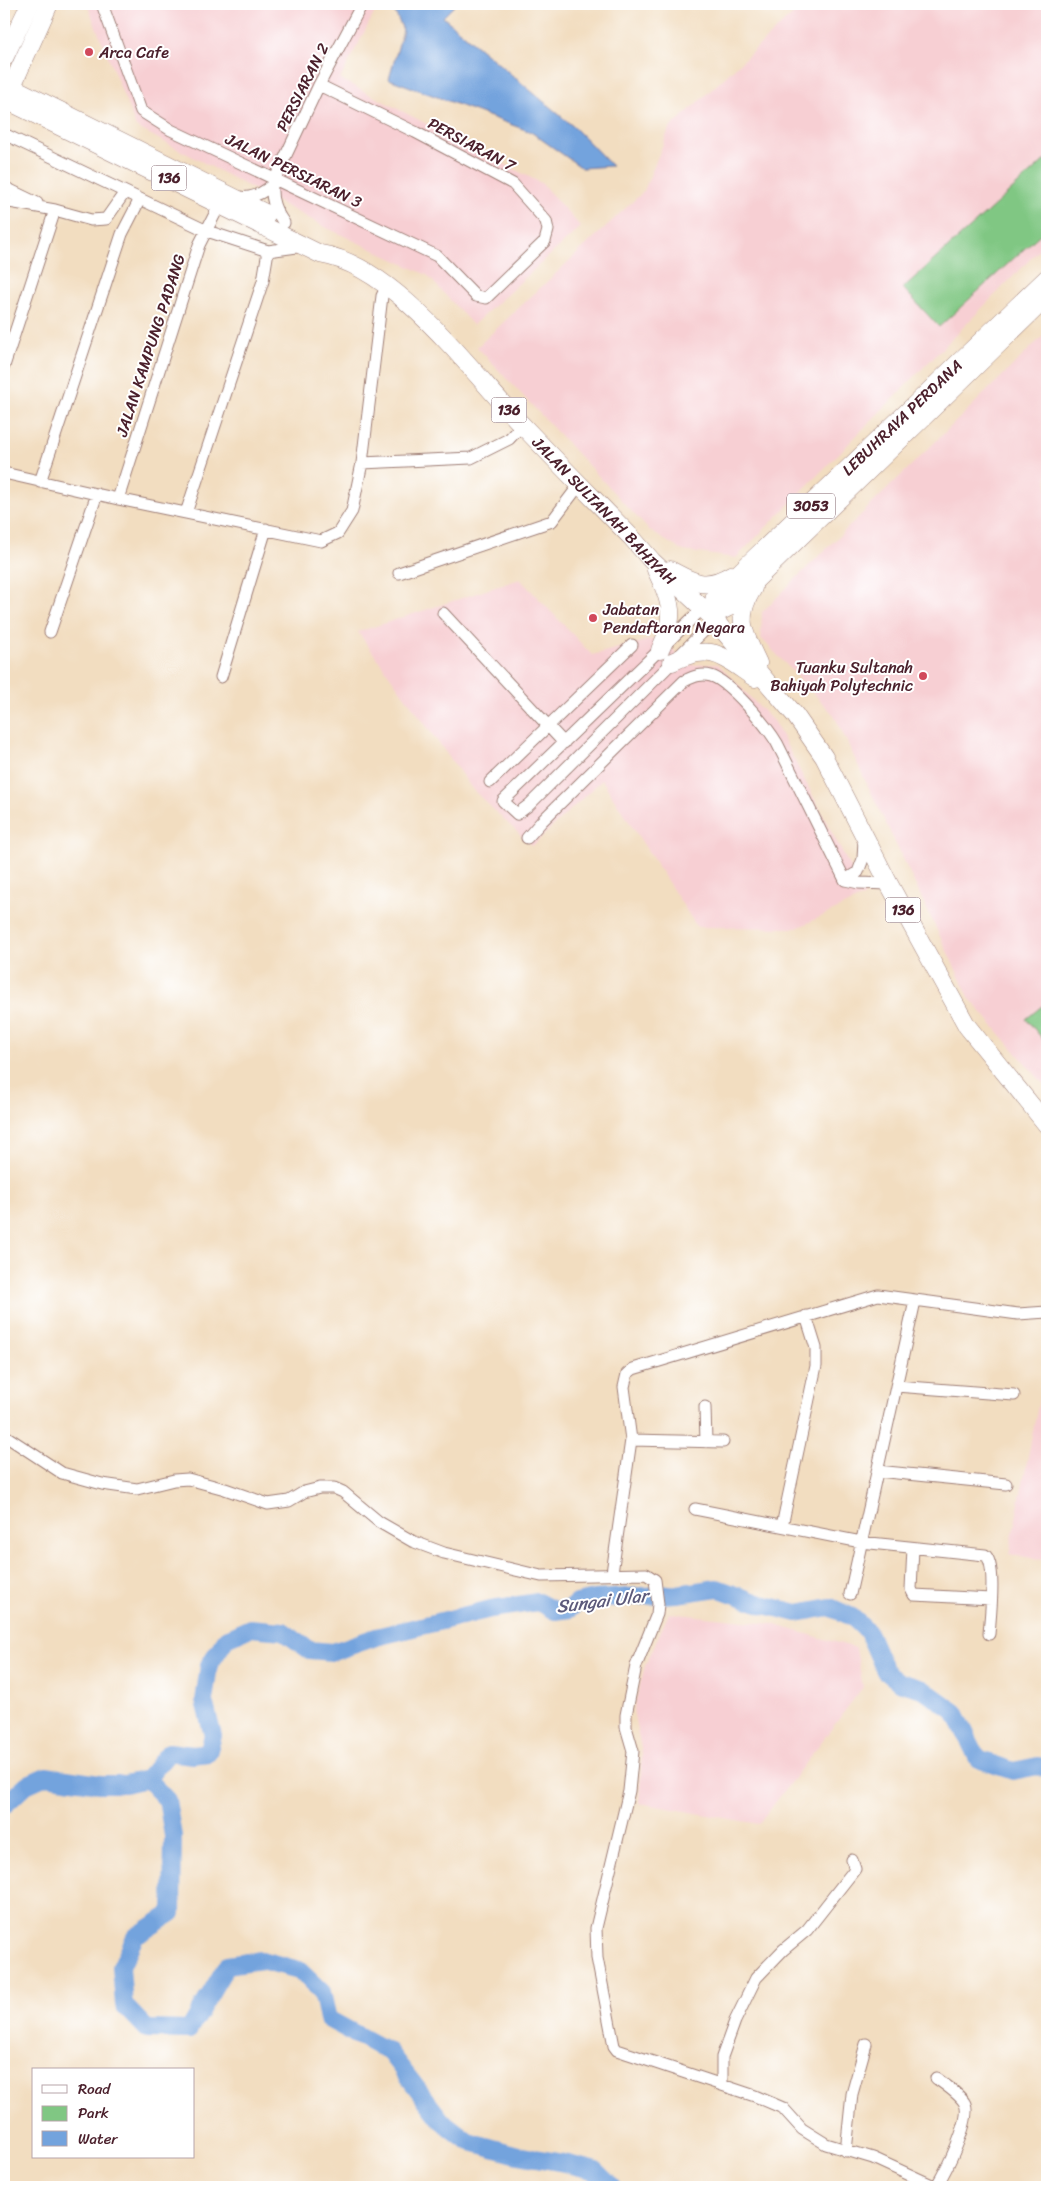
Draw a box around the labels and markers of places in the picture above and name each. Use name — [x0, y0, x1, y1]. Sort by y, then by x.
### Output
place label: Arca Cafe — [98, 38, 169, 67]
marker: Arca Cafe — [83, 46, 95, 58]
place label: Jabatan Pendaftaran Negara — [602, 595, 745, 642]
marker: Jabatan Pendaftaran Negara — [587, 612, 599, 624]
place label: Tuanku Sultanah Bahiyah Polytechnic — [770, 653, 913, 700]
marker: Tuanku Sultanah Bahiyah Polytechnic — [917, 670, 929, 682]

